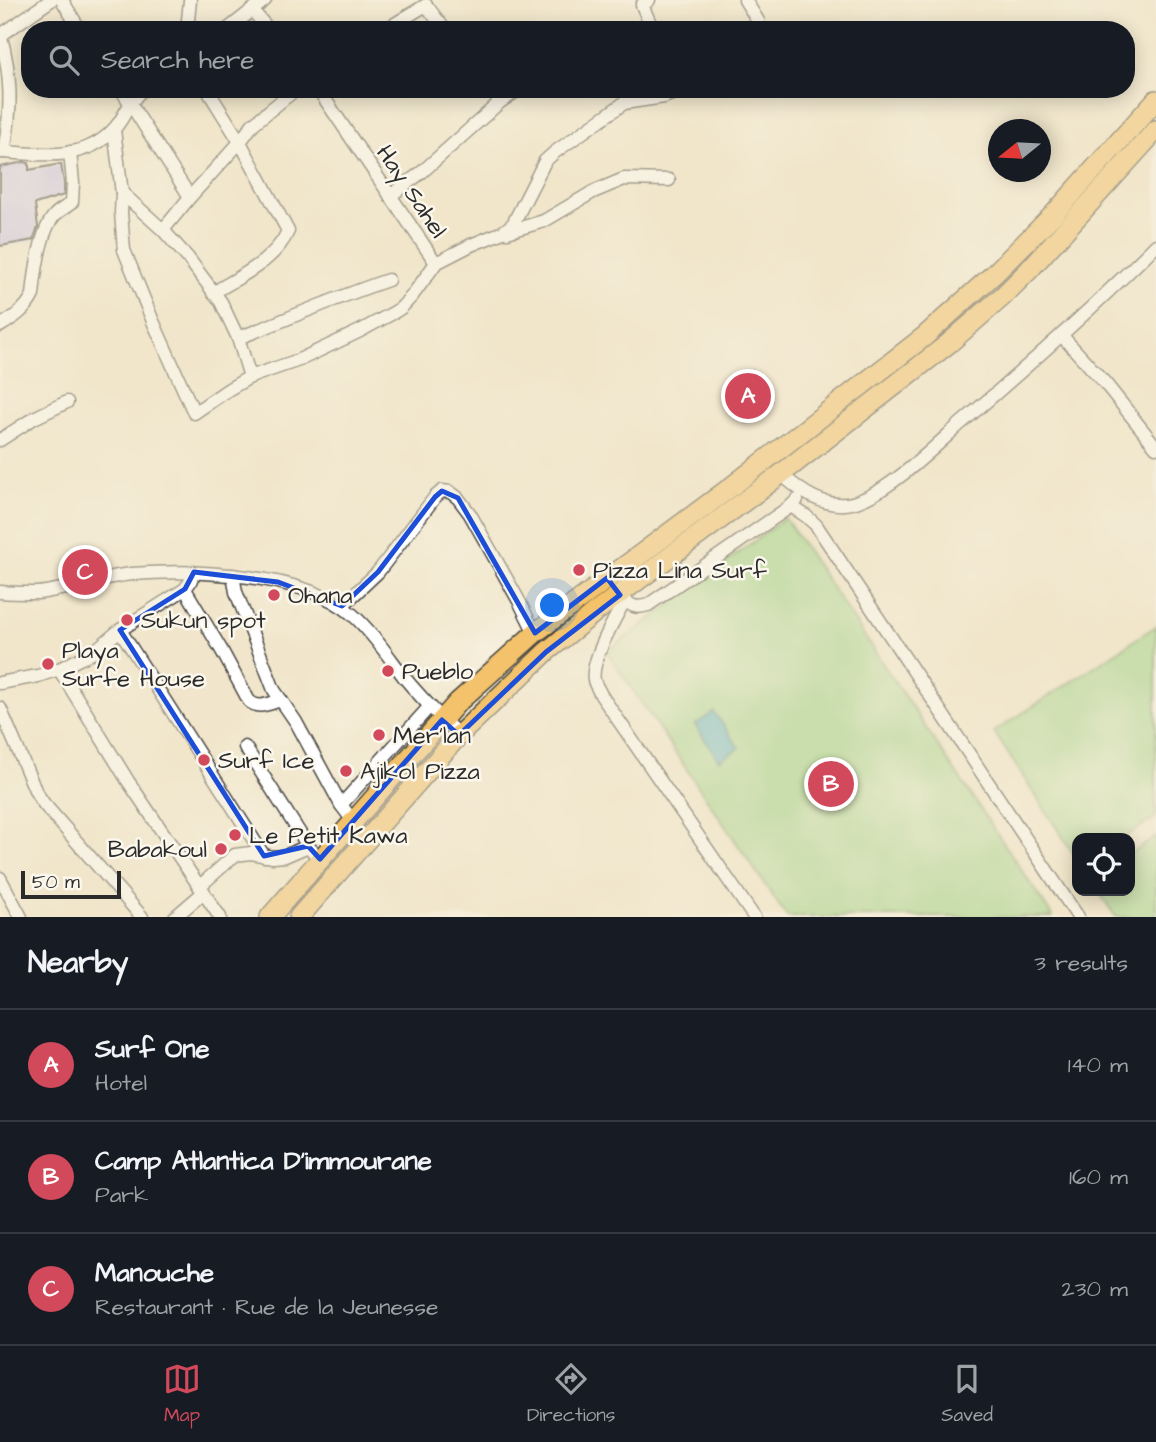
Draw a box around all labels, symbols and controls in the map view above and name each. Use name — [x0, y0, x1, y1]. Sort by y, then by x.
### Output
search box — [21, 21, 1135, 98]
icon: search — [45, 41, 83, 79]
text: Search here — [101, 42, 254, 78]
north arrow — [988, 119, 1051, 182]
street label: Hay Sahel — [367, 138, 455, 245]
pin: A — [725, 370, 771, 422]
pin: C — [62, 546, 108, 598]
place label: Pizza Lina Surf — [593, 554, 767, 588]
marker: Pizza Lina Surf — [571, 562, 587, 578]
place label: Ohana — [288, 579, 352, 613]
marker: Ohana — [266, 587, 282, 603]
your location — [535, 588, 569, 622]
place label: Sukun spot — [141, 604, 266, 638]
marker: Sukun spot — [119, 612, 135, 628]
place label: Playa Surfe House — [62, 634, 205, 696]
place label: Pueblo — [402, 655, 474, 689]
marker: Playa Surfe House — [40, 656, 56, 672]
marker: Pueblo — [380, 663, 396, 679]
place label: Mer'lan — [393, 719, 471, 753]
marker: Mer'lan — [371, 727, 387, 743]
place label: Surf Ice — [218, 744, 315, 778]
marker: Surf Ice — [196, 752, 212, 768]
place label: Ajikol Pizza — [360, 755, 480, 789]
pin: B — [808, 758, 854, 810]
marker: Ajikol Pizza — [338, 763, 354, 779]
place label: Le Petit Kawa — [249, 819, 408, 853]
marker: Le Petit Kawa — [227, 827, 243, 843]
place label: Babakoul — [108, 833, 207, 867]
map controls — [1072, 833, 1135, 896]
button: locate — [1072, 833, 1135, 896]
marker: Babakoul — [213, 841, 229, 857]
scale bar — [21, 868, 121, 900]
text: 50 m — [32, 869, 80, 896]
text: Nearby — [28, 942, 128, 984]
text: 3 results — [1034, 947, 1128, 979]
text: Surf One — [95, 1031, 210, 1067]
text: A — [44, 1049, 58, 1081]
text: 140 m — [1068, 1049, 1128, 1081]
text: Hotel — [95, 1067, 147, 1099]
text: Camp Atlantica D'immourane — [95, 1143, 432, 1179]
text: B — [43, 1161, 59, 1193]
text: 160 m — [1069, 1161, 1128, 1193]
text: Park — [95, 1179, 148, 1211]
text: Manouche — [95, 1255, 214, 1291]
text: C — [43, 1273, 59, 1305]
text: 230 m — [1062, 1273, 1128, 1305]
text: Restaurant · Rue de la Jeunesse — [95, 1291, 438, 1323]
tab: Map — [163, 1360, 201, 1429]
tab: Directions — [527, 1360, 615, 1429]
tab: Saved — [941, 1360, 993, 1429]

